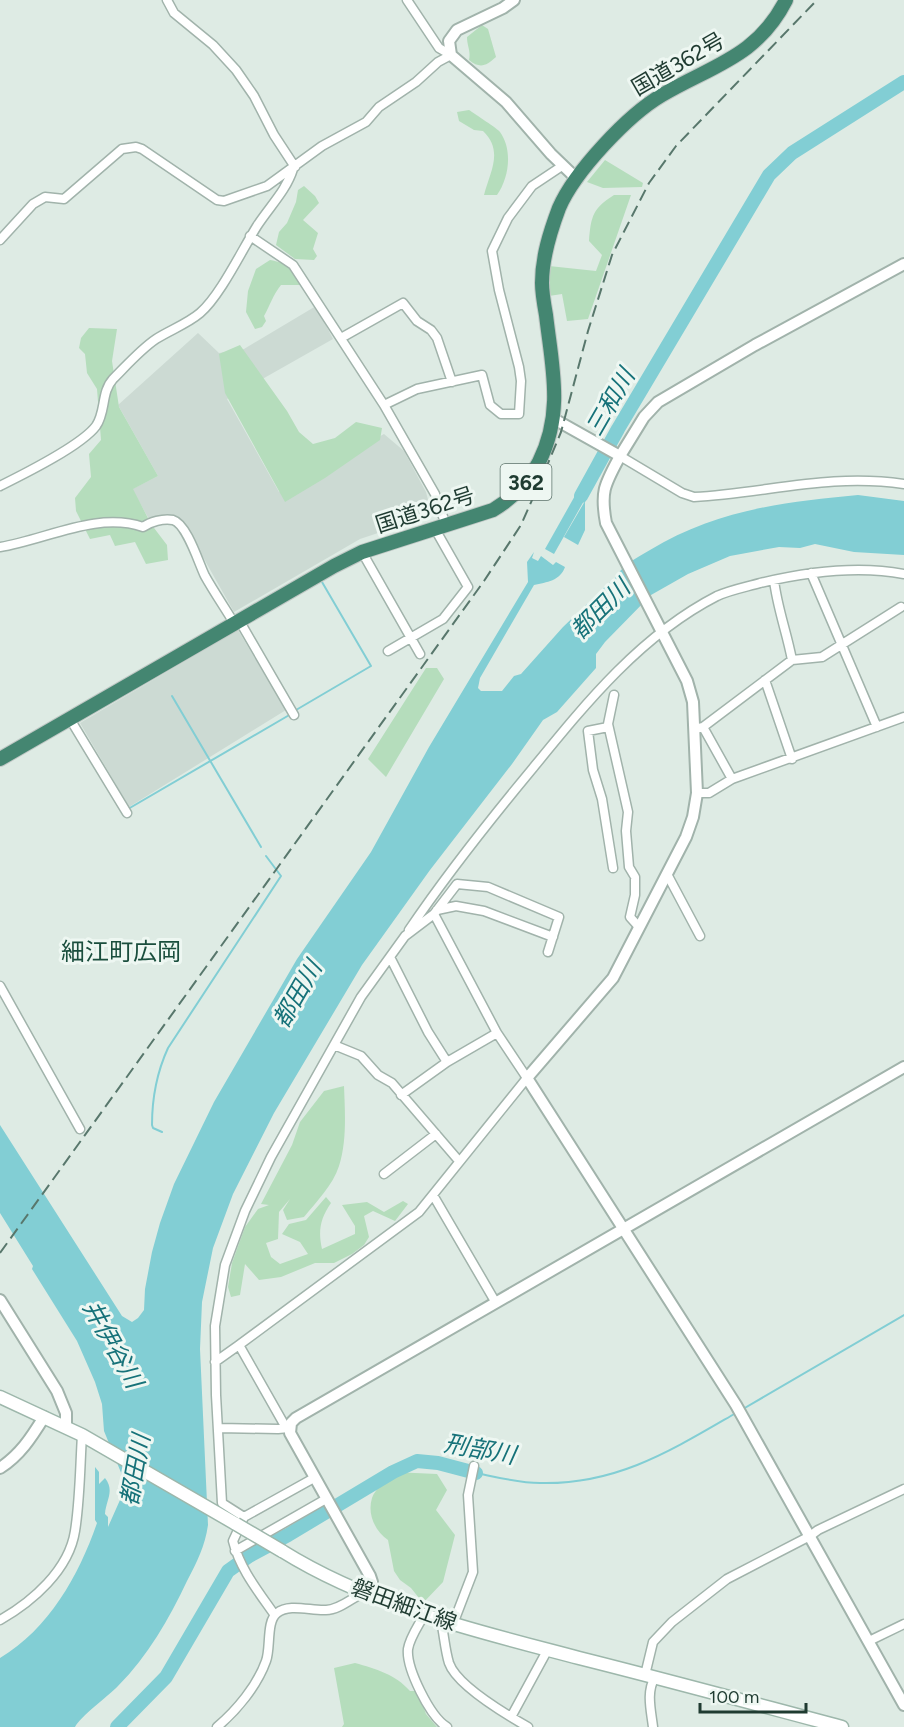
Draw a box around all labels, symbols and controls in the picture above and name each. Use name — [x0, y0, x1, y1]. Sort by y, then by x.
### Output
street label: 国道362号 — [627, 27, 729, 101]
water label: 三和川 — [579, 361, 642, 440]
road number: 362 — [500, 464, 552, 500]
street label: 国道362号 — [372, 481, 478, 539]
water label: 都田川 — [564, 571, 638, 645]
district label: 細江町広岡 — [61, 937, 181, 966]
water label: 都田川 — [266, 953, 329, 1032]
water label: 井伊谷川 — [77, 1295, 150, 1396]
water label: 刑部川 — [442, 1428, 521, 1470]
water label: 都田川 — [114, 1429, 156, 1508]
street label: 磐田細江線 — [348, 1574, 460, 1636]
scale bar — [700, 1676, 806, 1714]
text: 100 m — [709, 1686, 759, 1708]

